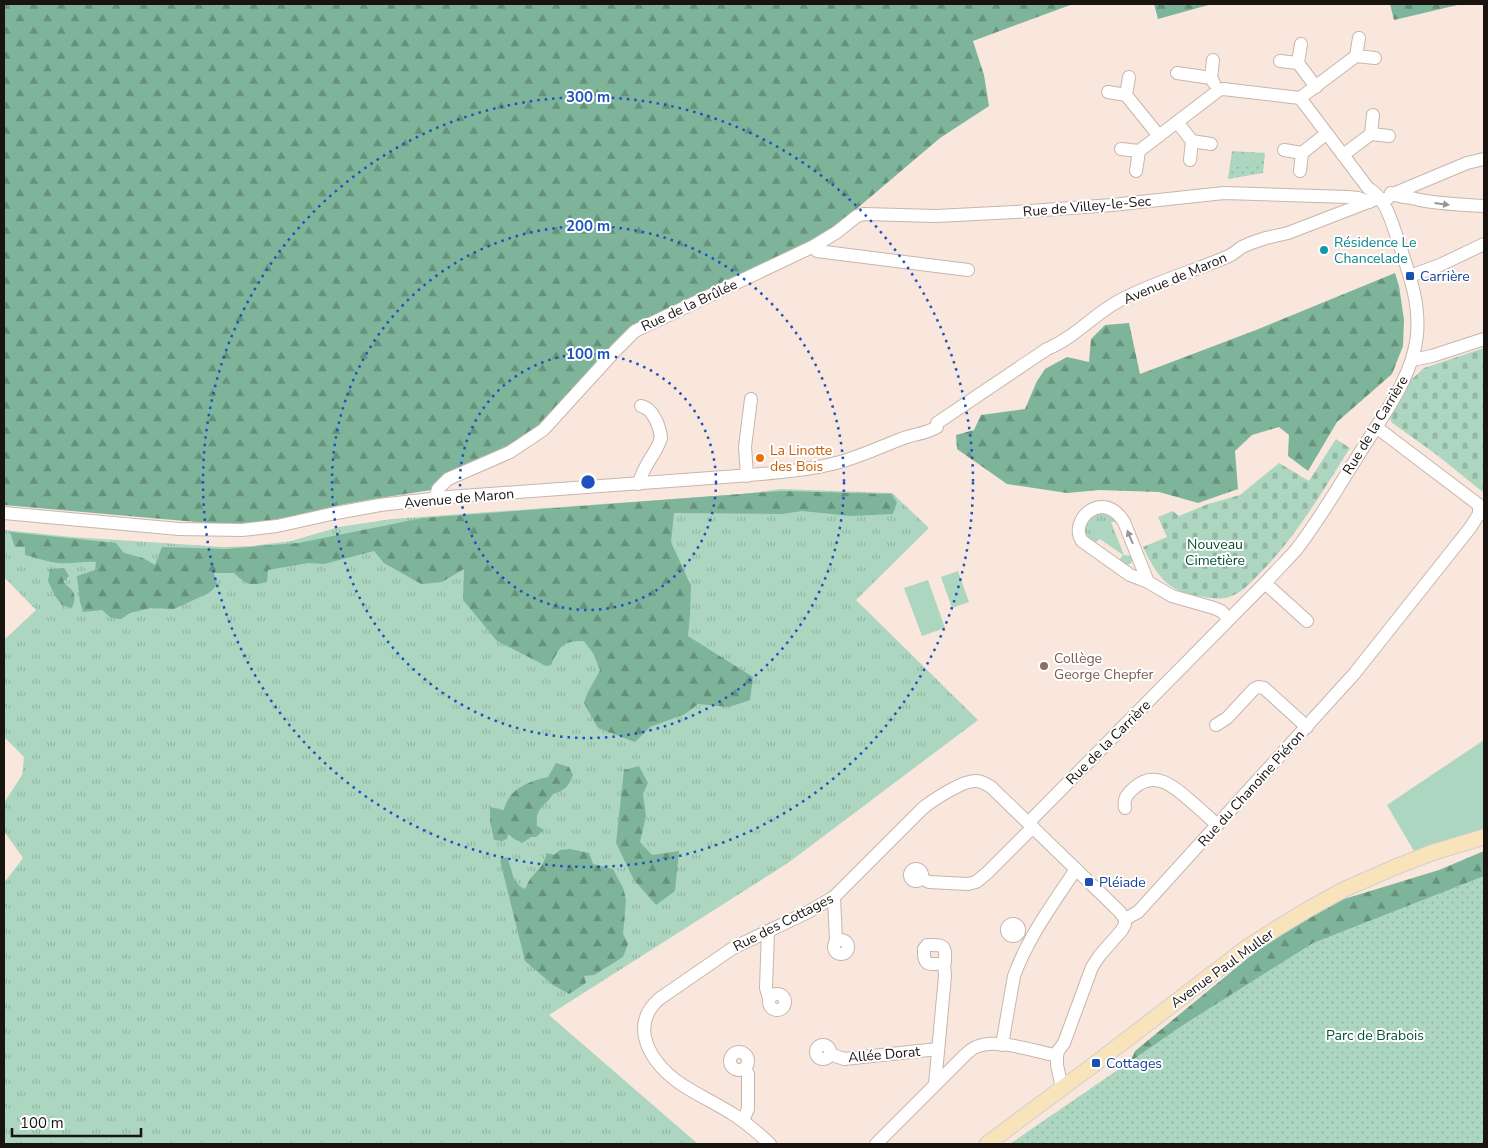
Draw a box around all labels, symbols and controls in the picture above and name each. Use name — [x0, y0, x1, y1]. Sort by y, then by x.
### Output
text: 300 m — [566, 87, 610, 107]
street label: Rue de Villey-le-Sec — [1022, 191, 1152, 222]
one-way arrow — [1434, 200, 1450, 208]
text: 200 m — [566, 216, 610, 236]
place label: Résidence Le Chancelade — [1334, 233, 1417, 268]
marker: Résidence Le Chancelade — [1318, 244, 1330, 256]
street label: Avenue de Maron — [1121, 248, 1230, 309]
place label: Carrière — [1420, 267, 1470, 286]
marker: Carrière — [1404, 270, 1416, 282]
street label: Rue de la Brûlée — [638, 275, 740, 336]
text: 100 m — [566, 344, 610, 364]
street label: Rue de la Carrière — [1338, 372, 1413, 478]
place label: La Linotte des Bois — [770, 441, 832, 476]
marker: La Linotte des Bois — [754, 452, 766, 464]
centre of rings — [579, 473, 597, 491]
street label: Avenue de Maron — [403, 484, 515, 513]
one-way arrow — [1125, 529, 1133, 544]
park label: Nouveau Cimetière — [1185, 535, 1245, 570]
place label: Collège George Chepfer — [1054, 649, 1153, 684]
marker: Collège George Chepfer — [1038, 660, 1050, 672]
street label: Rue de la Carrière — [1062, 696, 1155, 789]
street label: Rue du Chanoine Piéron — [1194, 726, 1309, 851]
place label: Pléiade — [1099, 873, 1146, 892]
marker: Pléiade — [1083, 876, 1095, 888]
street label: Rue des Cottages — [730, 889, 837, 956]
street label: Avenue Paul Muller — [1167, 924, 1278, 1012]
park label: Parc de Brabois — [1326, 1026, 1424, 1045]
street label: Allée Dorat — [847, 1042, 921, 1067]
place label: Cottages — [1106, 1054, 1162, 1073]
marker: Cottages — [1090, 1057, 1102, 1069]
scale bar — [12, 1106, 141, 1138]
text: 100 m — [20, 1113, 64, 1133]

